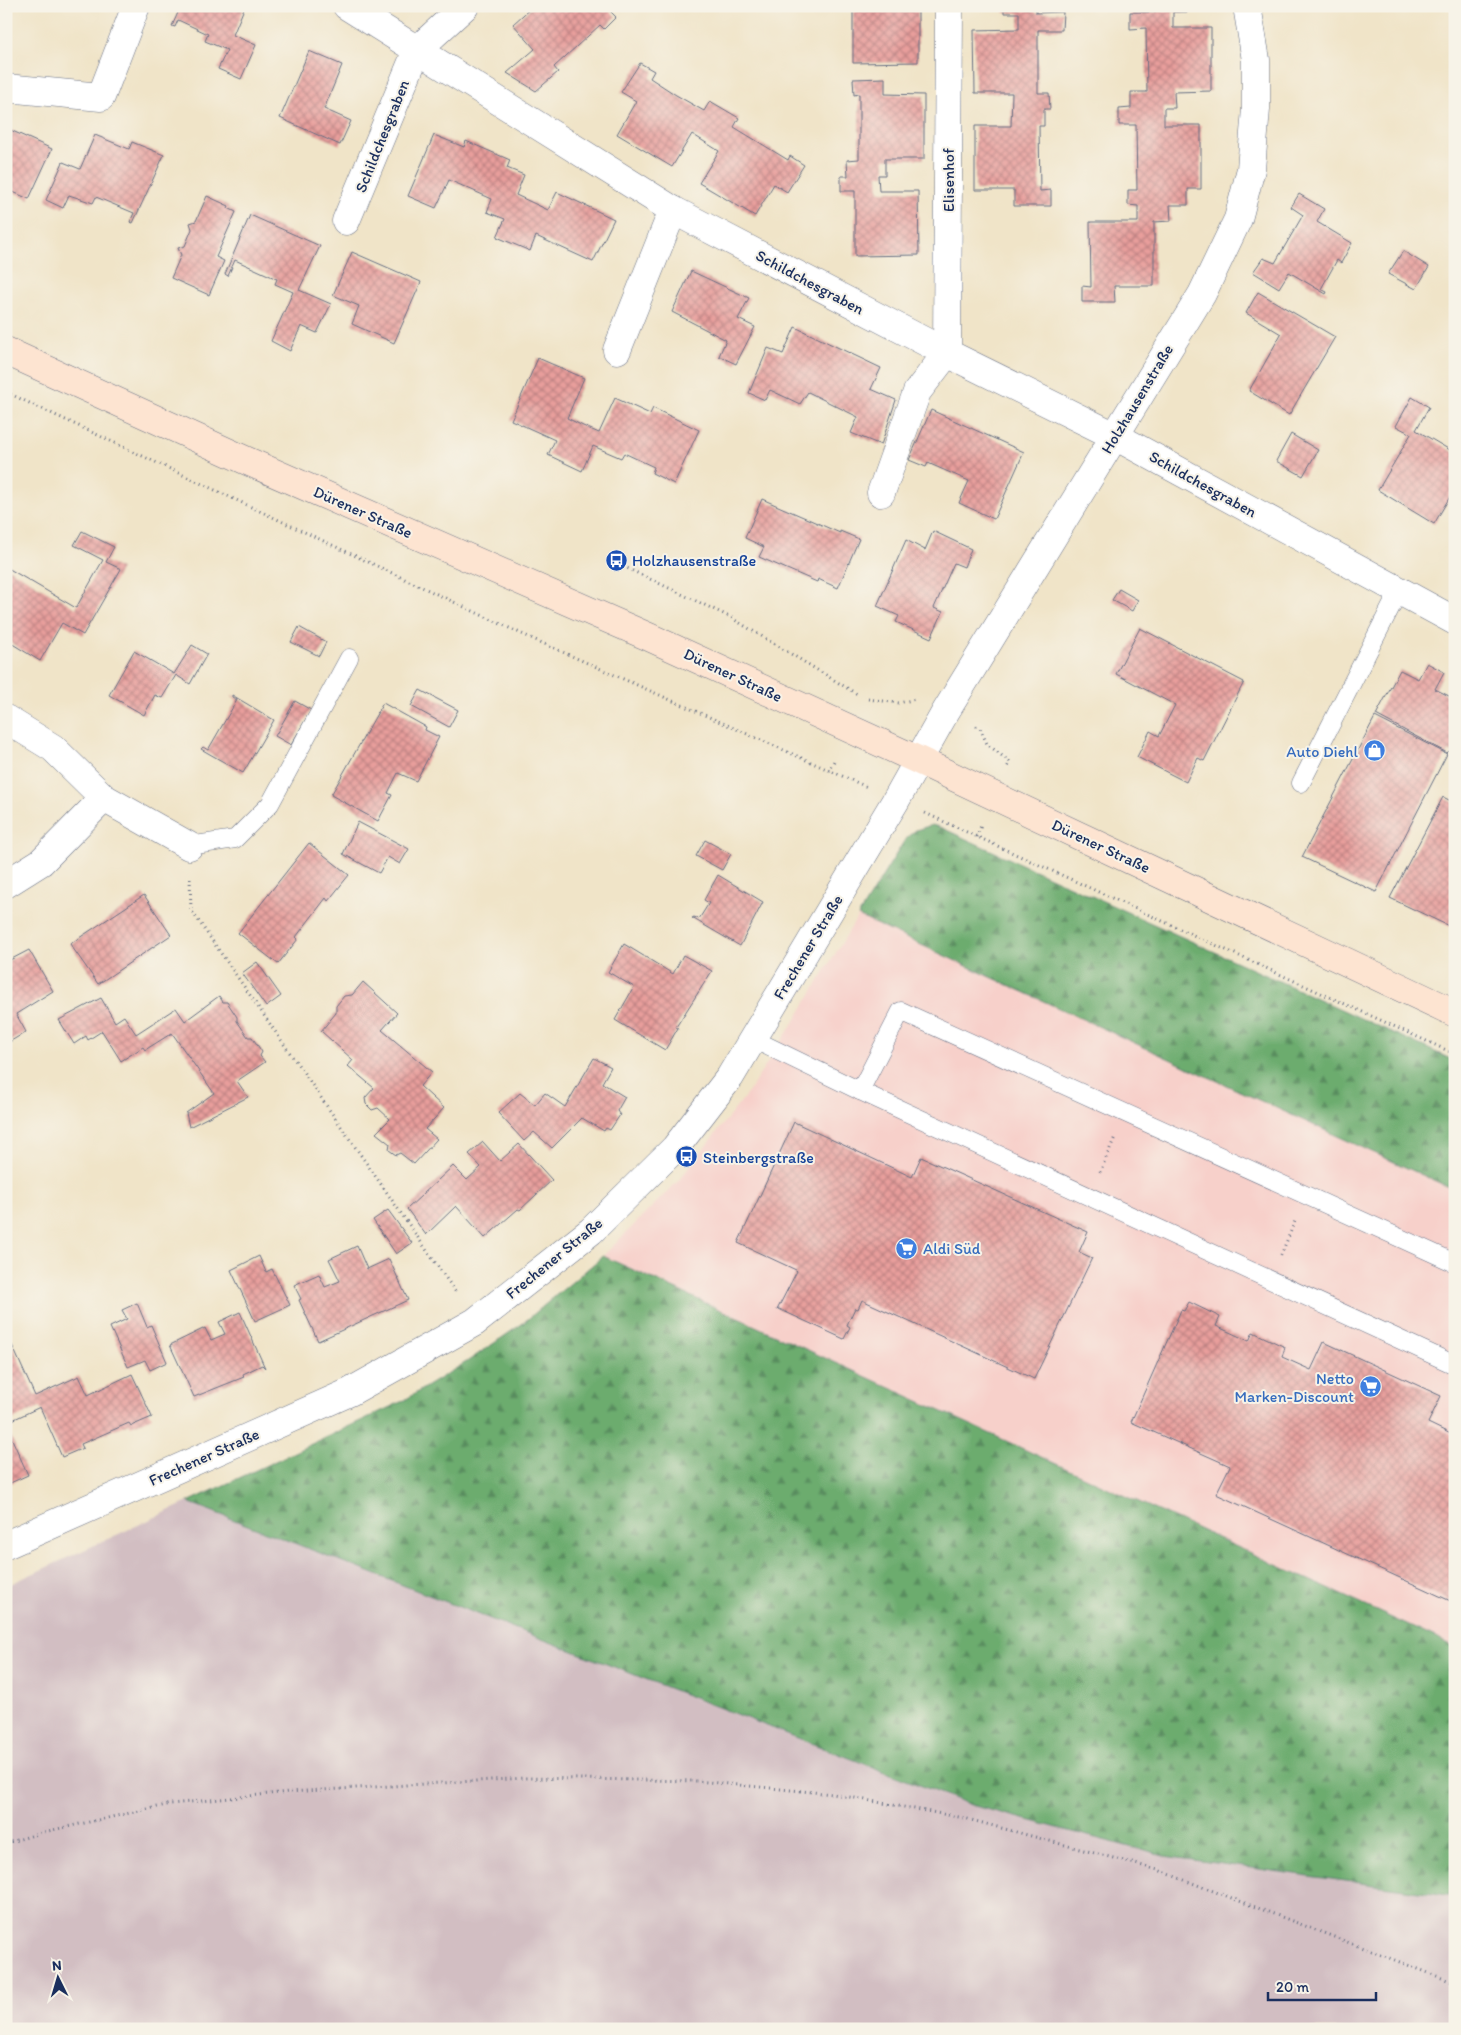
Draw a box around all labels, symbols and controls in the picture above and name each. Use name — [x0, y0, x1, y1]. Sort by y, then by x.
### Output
street label: Schildchesgraben — [351, 76, 413, 195]
street label: Elisenhof — [939, 148, 958, 212]
street label: Schildchesgraben — [753, 245, 868, 319]
street label: Holzhausenstraße — [1097, 341, 1177, 457]
street label: Schildchesgraben — [1146, 447, 1260, 522]
street label: Dürener Straße — [311, 482, 415, 542]
bus stop icon: Holzhausenstraße — [604, 548, 628, 572]
place label: Holzhausenstraße — [632, 551, 757, 570]
street label: Dürener Straße — [681, 644, 785, 706]
shop icon: Auto Diehl — [1362, 739, 1386, 763]
place label: Auto Diehl — [1286, 742, 1358, 761]
street label: Dürener Straße — [1049, 815, 1153, 877]
street label: Frechener Straße — [769, 891, 847, 1003]
bus stop icon: Steinbergstraße — [675, 1145, 699, 1169]
place label: Steinbergstraße — [703, 1148, 814, 1167]
street label: Frechener Straße — [502, 1213, 606, 1303]
supermarket icon: Aldi Süd — [895, 1236, 919, 1260]
place label: Aldi Süd — [923, 1239, 981, 1258]
place label: Netto Marken-Discount — [1234, 1369, 1354, 1406]
supermarket icon: Netto Marken-Discount — [1358, 1375, 1382, 1399]
street label: Frechener Straße — [146, 1424, 262, 1490]
north arrow — [32, 1952, 82, 2002]
text: N — [51, 1957, 62, 1974]
scale bar — [1268, 1970, 1376, 2002]
text: 20 m — [1276, 1978, 1310, 1996]

